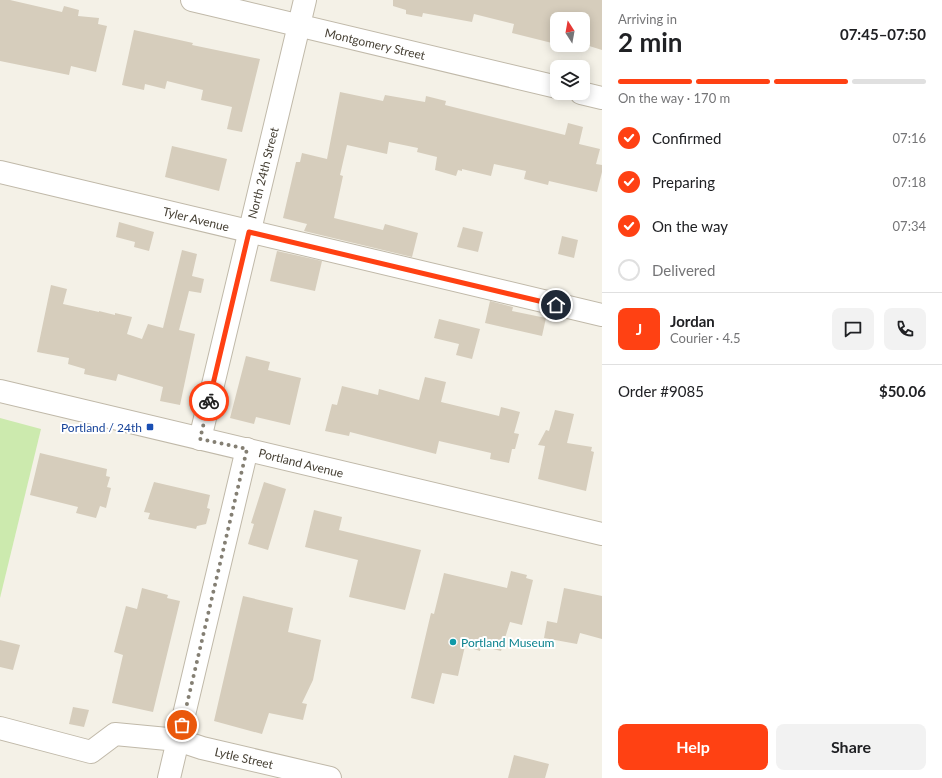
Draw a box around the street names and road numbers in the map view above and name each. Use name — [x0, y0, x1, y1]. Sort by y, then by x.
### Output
street label: Montgomery Street — [323, 25, 427, 63]
street label: North 24th Street — [244, 125, 282, 220]
street label: Tyler Avenue — [161, 204, 231, 234]
street label: Portland Avenue — [257, 445, 345, 481]
street label: Lytle Street — [213, 744, 275, 772]

